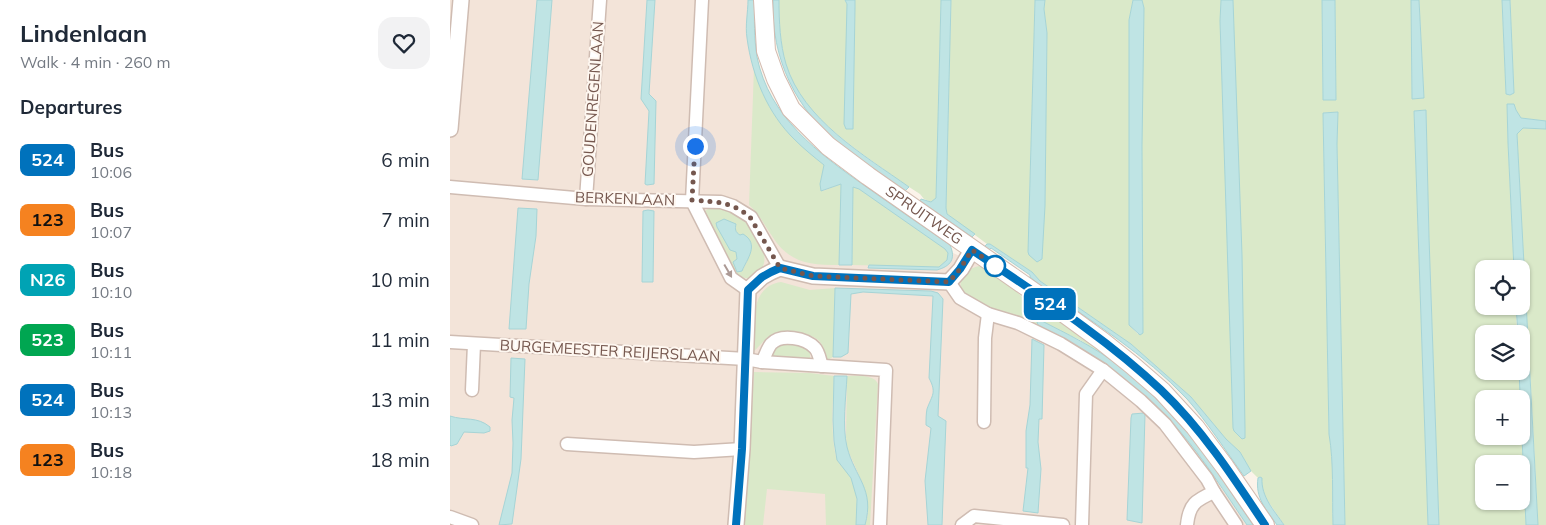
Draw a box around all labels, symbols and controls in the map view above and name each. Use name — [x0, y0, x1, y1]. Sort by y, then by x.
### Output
button: heart — [378, 17, 430, 69]
text: Lindenlaan — [20, 18, 147, 48]
street label: GOUDENREGENLAAN — [578, 20, 607, 177]
text: Walk · 4 min · 260 m — [20, 52, 171, 72]
text: Departures — [20, 95, 122, 119]
your location — [683, 134, 708, 159]
text: Bus — [90, 138, 124, 162]
text: 524 — [31, 148, 64, 171]
text: 6 min — [381, 148, 430, 172]
text: 10:06 — [90, 162, 132, 182]
street label: SPRUITWEG — [882, 181, 967, 248]
street label: BERKENLAAN — [575, 187, 675, 210]
text: Bus — [90, 198, 124, 222]
text: 123 — [31, 208, 64, 231]
text: 7 min — [381, 208, 430, 232]
text: 10:07 — [90, 222, 132, 242]
unlabelled marker — [984, 255, 1006, 277]
text: Bus — [90, 258, 124, 282]
map controls — [1475, 260, 1530, 510]
button: locate — [1475, 260, 1530, 315]
one-way arrow — [724, 265, 733, 278]
text: N26 — [30, 268, 65, 291]
text: 10 min — [370, 268, 430, 292]
text: 10:10 — [90, 282, 132, 302]
line badge: 524 — [1021, 288, 1079, 320]
text: 524 — [1034, 292, 1066, 315]
text: Bus — [90, 318, 124, 342]
button: layers — [1475, 325, 1530, 380]
text: 523 — [31, 328, 64, 351]
text: 11 min — [370, 328, 430, 352]
street label: BURGEMEESTER REIJERSLAAN — [499, 335, 721, 366]
text: 10:11 — [90, 342, 132, 362]
text: Bus — [90, 378, 124, 402]
text: 524 — [31, 388, 64, 411]
text: 13 min — [370, 388, 430, 412]
button: + — [1475, 390, 1530, 445]
text: 10:13 — [90, 402, 132, 422]
text: Bus — [90, 438, 124, 462]
text: 123 — [31, 448, 64, 471]
text: 18 min — [370, 448, 430, 472]
button: − — [1475, 455, 1530, 510]
text: 10:18 — [90, 462, 132, 482]

